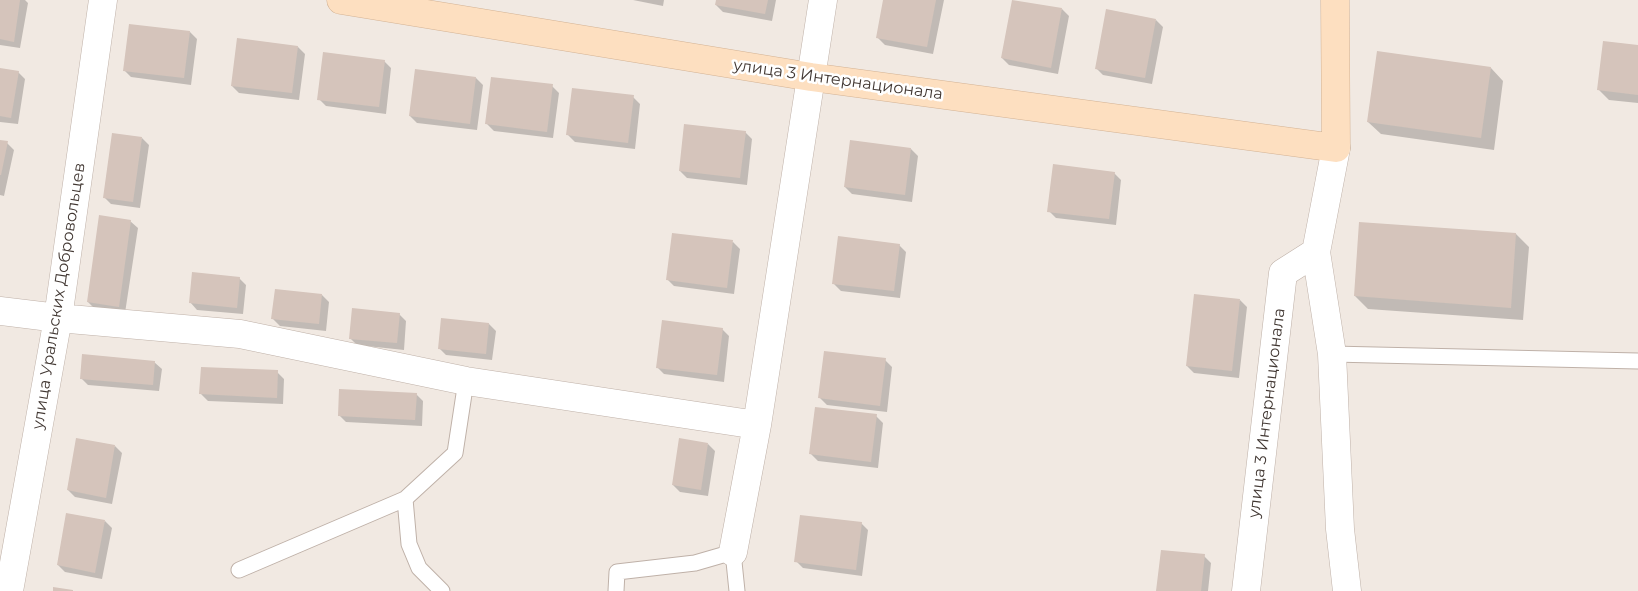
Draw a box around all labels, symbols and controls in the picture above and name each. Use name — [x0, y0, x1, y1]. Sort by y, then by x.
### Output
street label: улица 3 Интернационала — [732, 56, 944, 104]
street label: улица Уральских Добровольцев — [28, 161, 90, 431]
street label: улица 3 Интернационала — [1245, 307, 1289, 519]

